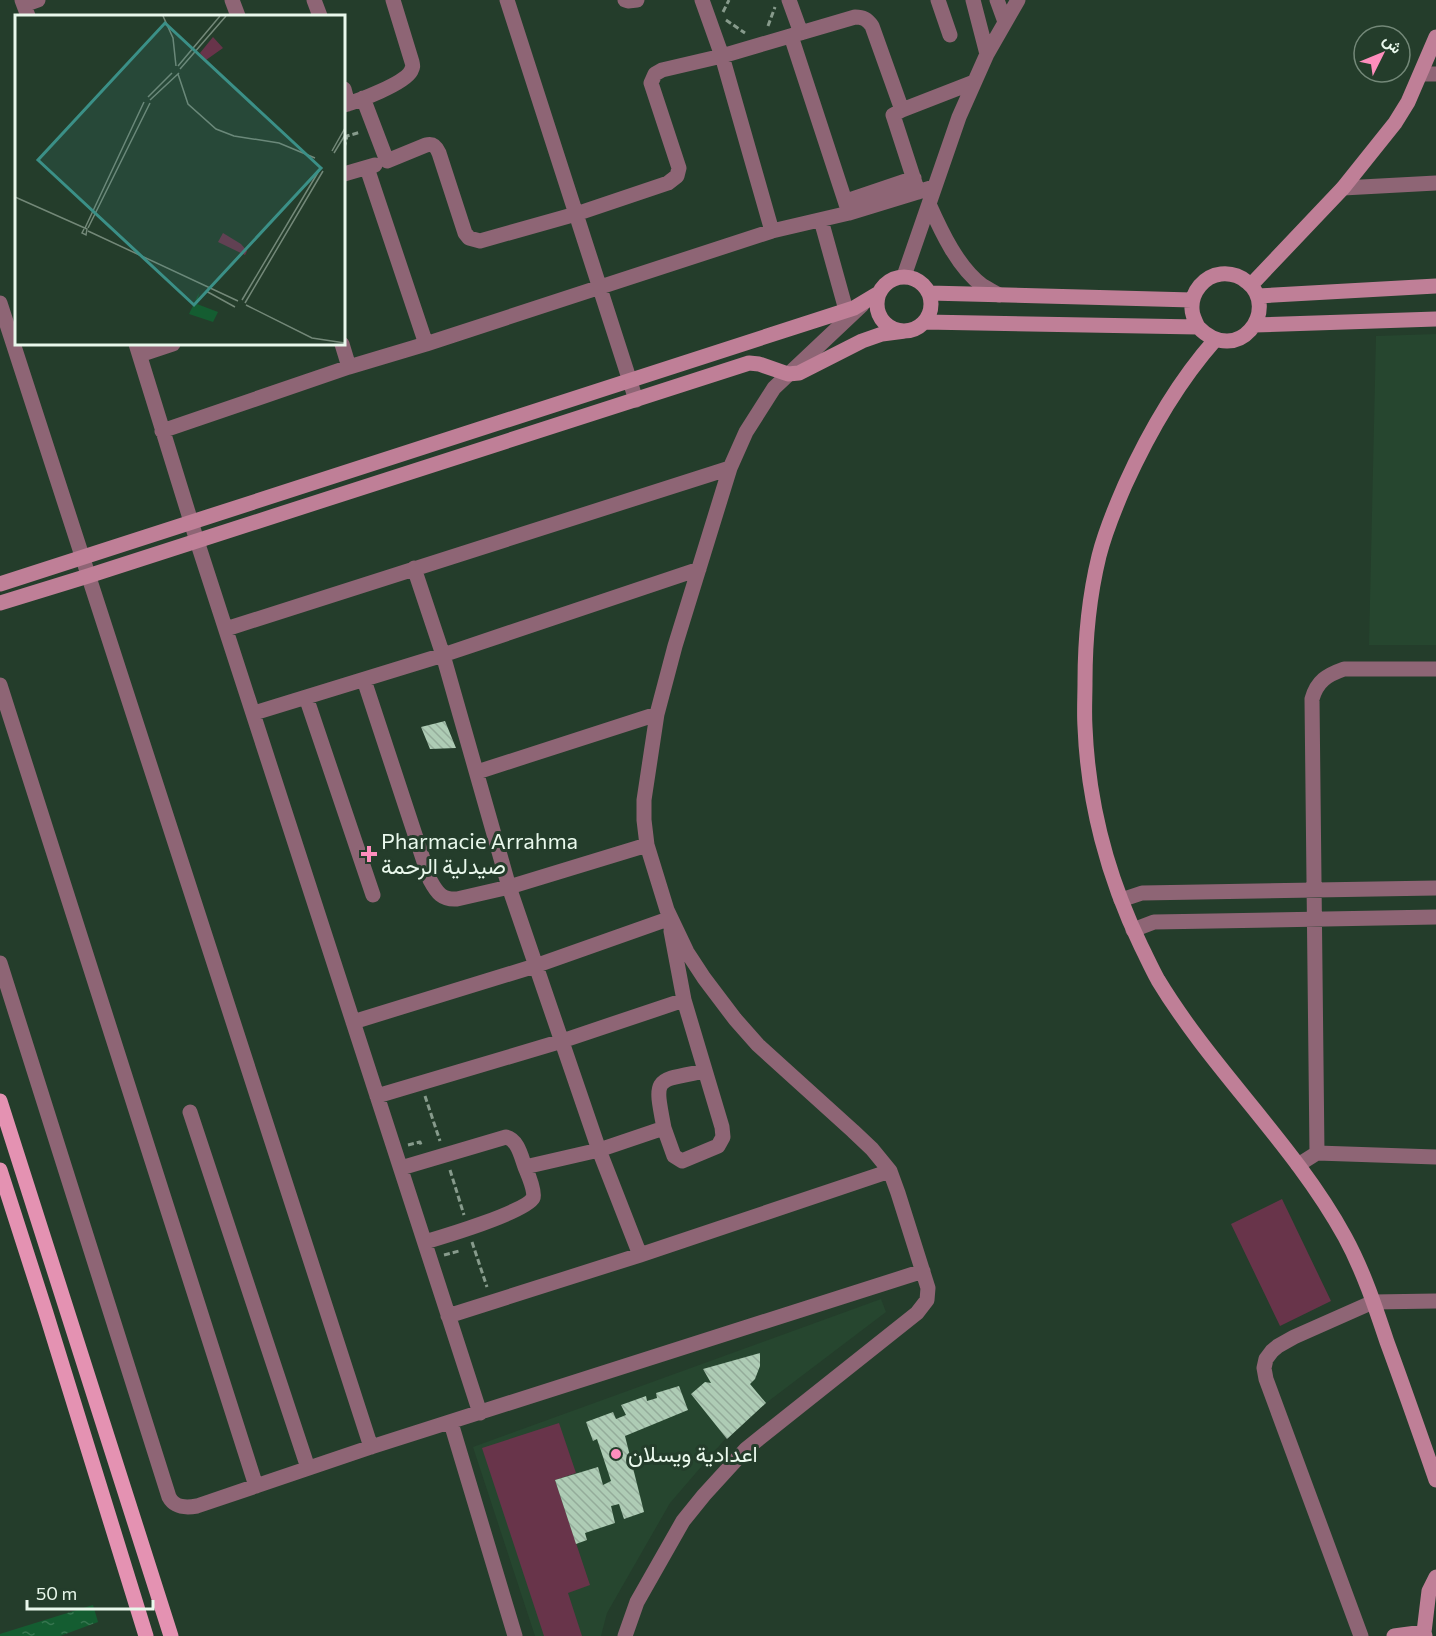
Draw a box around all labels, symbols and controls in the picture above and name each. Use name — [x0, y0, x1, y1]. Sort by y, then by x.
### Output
inset map — [15, 15, 345, 345]
north arrow — [1352, 24, 1412, 84]
text: ش — [1379, 30, 1407, 58]
place label: Pharmacie Arrahma صيدلية الرحمة — [381, 827, 578, 880]
marker: Pharmacie Arrahma صيدلية الرحمة — [362, 847, 376, 861]
place label: اعدادية ويسلان — [628, 1440, 758, 1468]
marker: اعدادية ويسلان — [609, 1447, 623, 1461]
scale bar — [27, 1573, 153, 1611]
text: 50 m — [36, 1582, 77, 1604]

